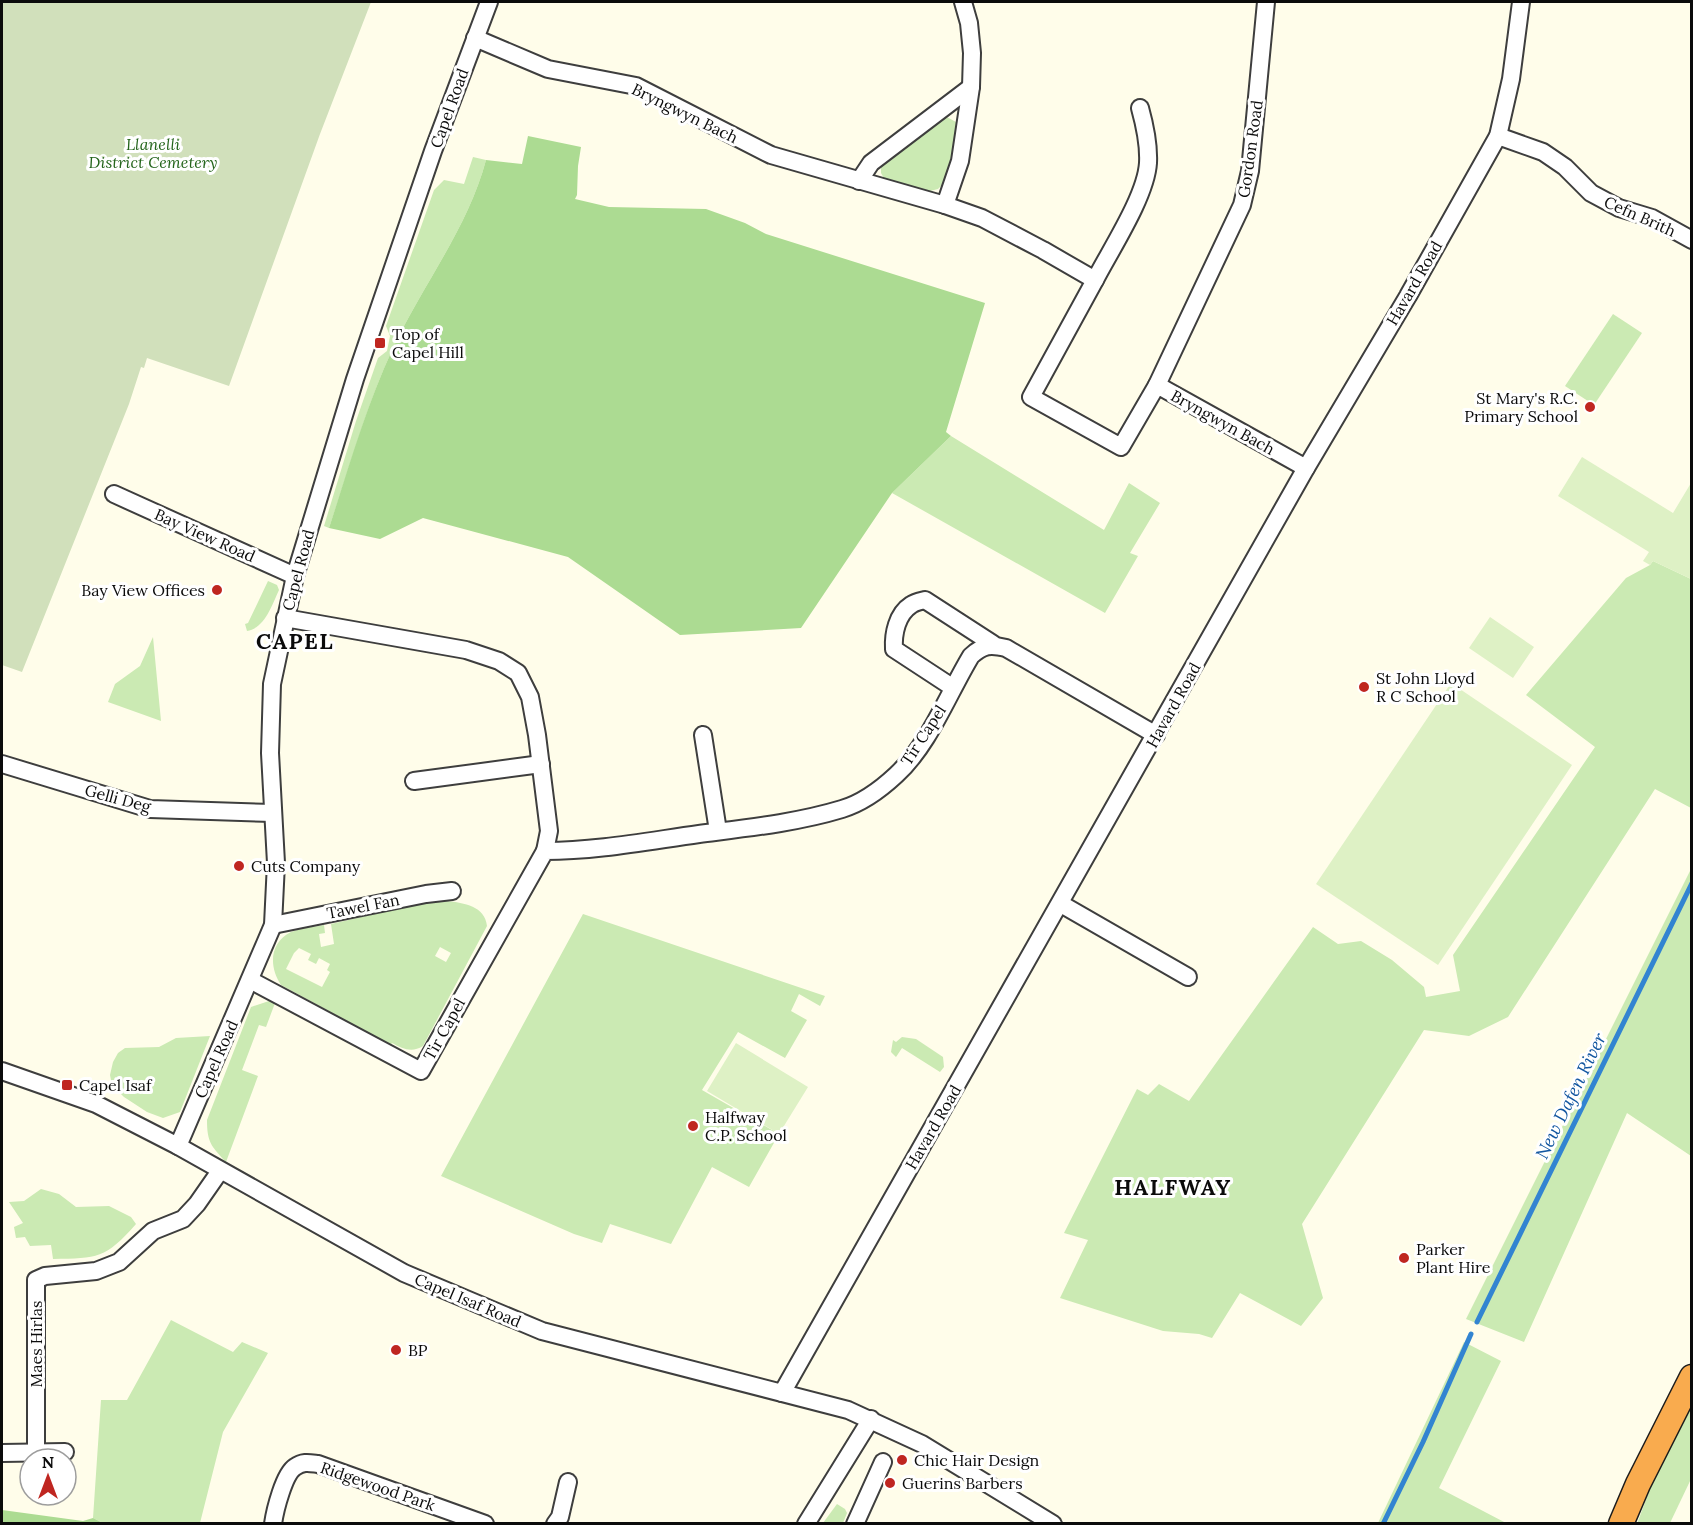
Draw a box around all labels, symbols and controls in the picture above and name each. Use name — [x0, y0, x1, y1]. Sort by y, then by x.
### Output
street label: Capel Road — [425, 65, 473, 151]
street label: Bryngwyn Bach — [629, 79, 742, 148]
street label: Gordon Road — [1233, 99, 1267, 199]
park label: Llanelli District Cemetery — [88, 134, 218, 172]
street label: Cefn Brith — [1601, 191, 1679, 241]
street label: Havard Road — [1382, 237, 1446, 329]
place label: Top of Capel Hill — [392, 324, 464, 362]
marker: Top of Capel Hill — [373, 336, 387, 350]
street label: Bryngwyn Bach — [1168, 385, 1279, 459]
place label: St Mary's R.C. Primary School — [1464, 388, 1578, 426]
marker: St Mary's R.C. Primary School — [1583, 400, 1597, 414]
street label: Bay View Road — [152, 504, 259, 566]
street label: Capel Road — [278, 527, 319, 613]
place label: Bay View Offices — [81, 580, 205, 600]
marker: Bay View Offices — [210, 583, 224, 597]
district label: CAPEL — [256, 627, 334, 655]
street label: Havard Road — [1141, 659, 1205, 751]
place label: St John Lloyd R C School — [1376, 668, 1475, 706]
marker: St John Lloyd R C School — [1357, 680, 1371, 694]
street label: Tir Capel — [896, 701, 950, 769]
street label: Gelli Deg — [83, 780, 154, 817]
place label: Cuts Company — [251, 856, 361, 876]
marker: Cuts Company — [232, 859, 246, 873]
street label: Tawel Fan — [325, 889, 401, 923]
street label: Tir Capel — [419, 994, 469, 1064]
street label: Capel Road — [190, 1016, 242, 1101]
water label: New Dafen River — [1530, 1028, 1611, 1163]
place label: Capel Isaf — [79, 1075, 153, 1095]
marker: Capel Isaf — [60, 1078, 74, 1092]
street label: Havard Road — [901, 1081, 965, 1173]
place label: Halfway C.P. School — [705, 1107, 787, 1145]
marker: Halfway C.P. School — [686, 1119, 700, 1133]
district label: HALFWAY — [1114, 1173, 1232, 1201]
place label: Parker Plant Hire — [1416, 1239, 1491, 1277]
marker: Parker Plant Hire — [1397, 1251, 1411, 1265]
street label: Capel Isaf Road — [412, 1269, 525, 1332]
street label: Maes Hirlas — [26, 1301, 46, 1387]
place label: BP — [408, 1340, 428, 1360]
marker: BP — [389, 1343, 403, 1357]
north arrow — [18, 1447, 78, 1507]
place label: Chic Hair Design — [914, 1450, 1040, 1470]
text: N — [42, 1452, 54, 1472]
marker: Chic Hair Design — [895, 1453, 909, 1467]
street label: Ridgewood Park — [318, 1457, 438, 1515]
place label: Guerins Barbers — [902, 1473, 1023, 1493]
marker: Guerins Barbers — [883, 1476, 897, 1490]

